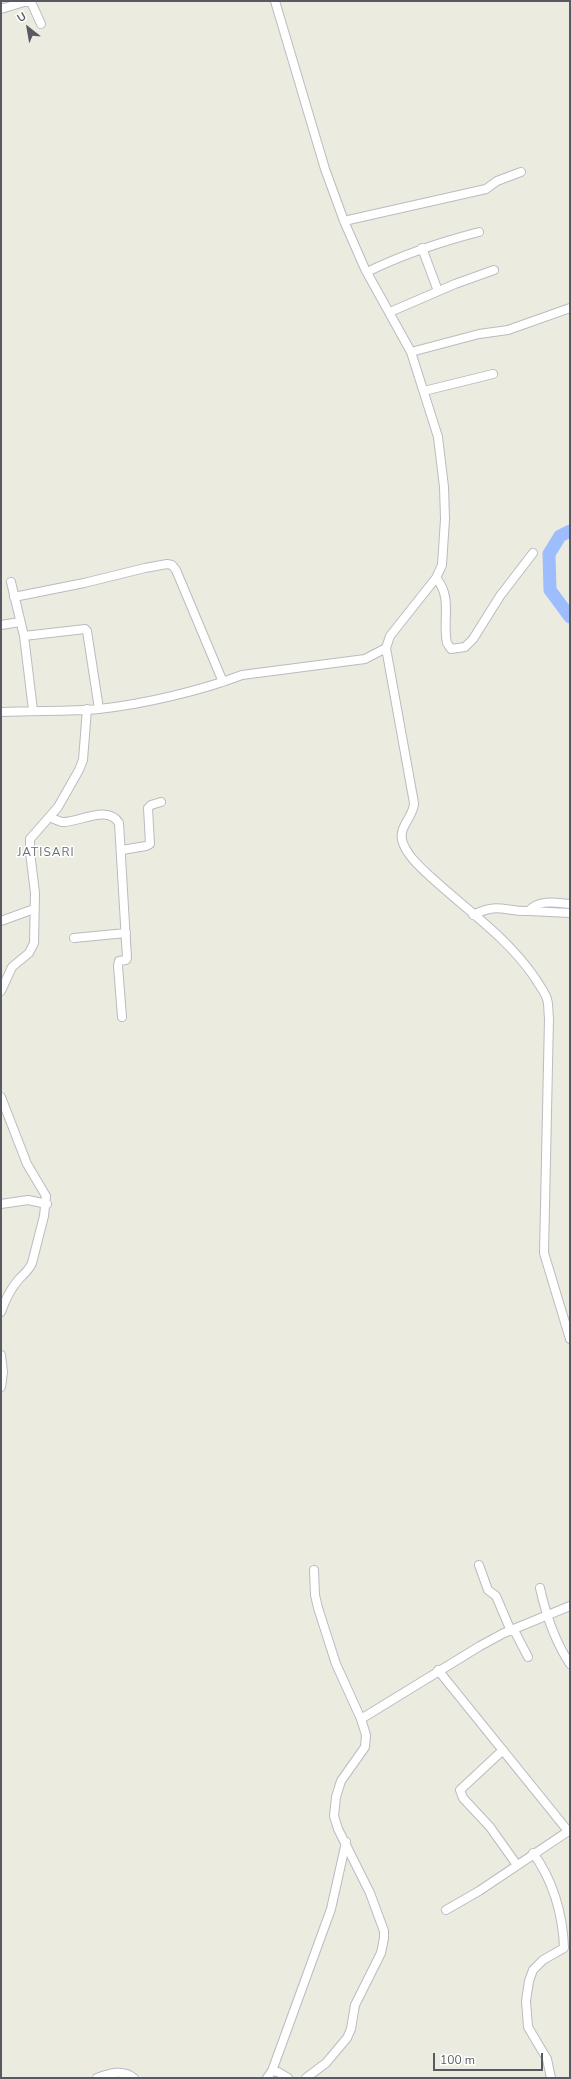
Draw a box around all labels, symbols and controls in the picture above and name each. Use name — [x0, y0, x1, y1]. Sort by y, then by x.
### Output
north arrow — [8, 8, 48, 48]
text: U — [14, 9, 29, 26]
district label: JATISARI — [17, 846, 75, 860]
scale bar — [435, 2045, 545, 2071]
text: 100 m — [440, 2052, 475, 2068]

